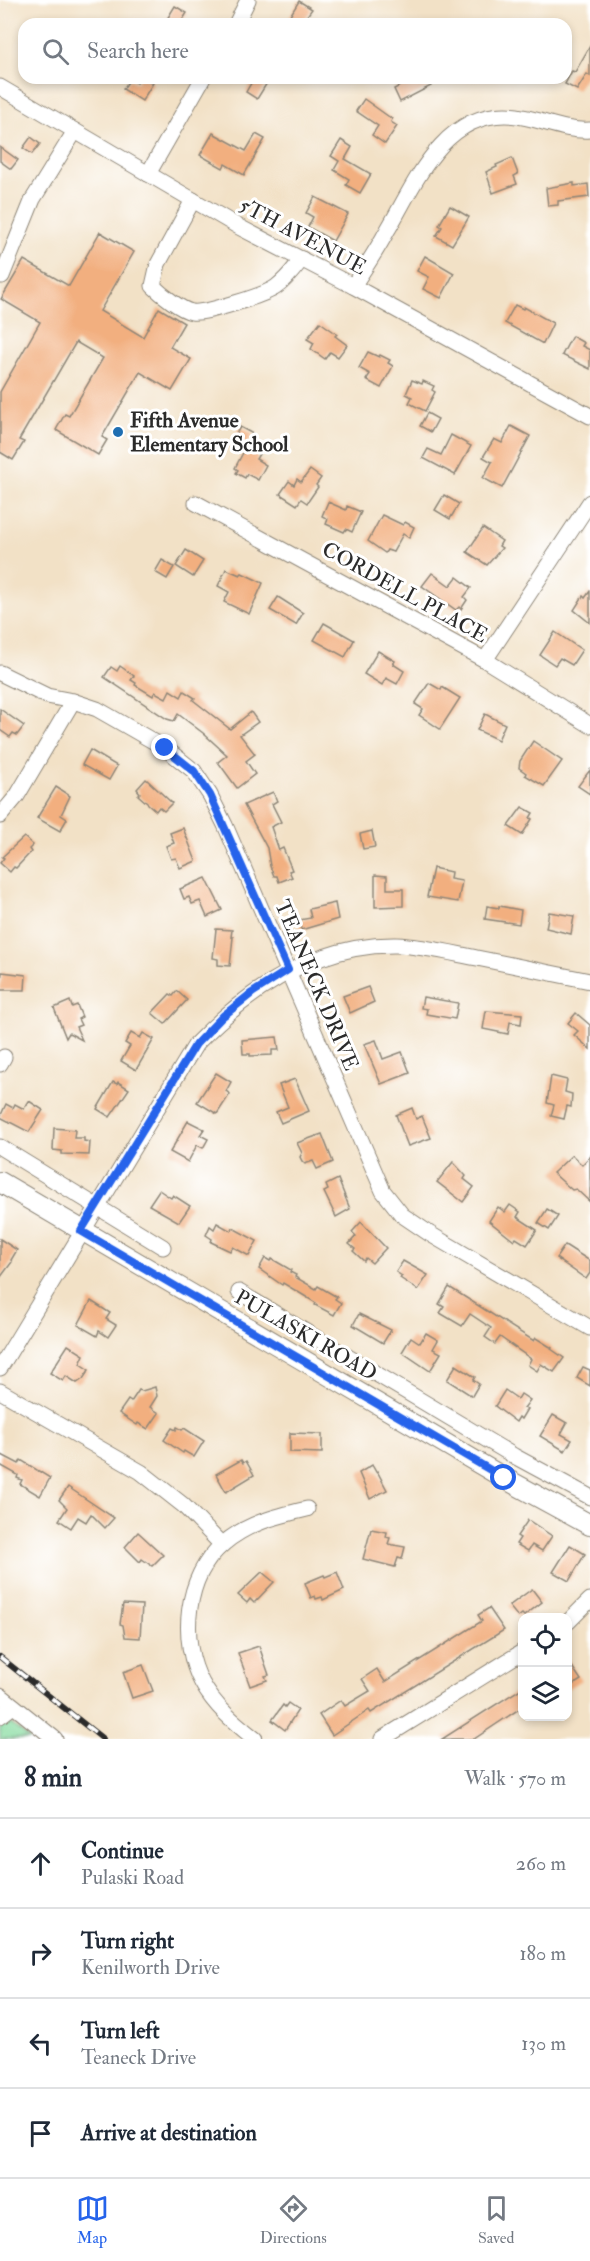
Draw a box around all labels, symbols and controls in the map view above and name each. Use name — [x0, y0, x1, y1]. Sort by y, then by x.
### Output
search box — [18, 18, 572, 84]
icon: search — [39, 35, 72, 68]
text: Search here — [87, 37, 189, 65]
street label: 5TH AVENUE — [235, 192, 371, 281]
place label: Fifth Avenue Elementary School — [130, 407, 289, 458]
marker: Fifth Avenue Elementary School — [111, 425, 125, 439]
street label: CORDELL PLACE — [317, 536, 492, 649]
route end — [151, 734, 177, 760]
street label: TEANECK DRIVE — [268, 896, 365, 1075]
street label: PULASKI ROAD — [230, 1284, 382, 1387]
route start — [490, 1464, 516, 1490]
map controls — [518, 1613, 572, 1721]
button: locate — [518, 1613, 572, 1667]
button: layers — [518, 1667, 572, 1721]
text: 8 min — [24, 1762, 82, 1794]
text: Walk · 570 m — [464, 1766, 566, 1791]
text: Continue — [81, 1837, 164, 1865]
icon: ahead — [24, 1847, 57, 1880]
text: 260 m — [516, 1851, 566, 1876]
text: Pulaski Road — [81, 1865, 184, 1890]
text: Turn right — [81, 1927, 174, 1955]
icon: right — [24, 1937, 57, 1970]
text: 180 m — [519, 1941, 566, 1966]
text: Kenilworth Drive — [81, 1955, 220, 1980]
text: Turn left — [81, 2017, 160, 2045]
icon: left — [24, 2027, 57, 2060]
text: 130 m — [521, 2031, 566, 2056]
text: Teaneck Drive — [81, 2045, 196, 2070]
icon: arrive — [24, 2117, 57, 2150]
text: Arrive at destination — [81, 2119, 257, 2147]
tab: Map — [76, 2192, 109, 2248]
tab: Directions — [260, 2192, 327, 2248]
tab: Saved — [478, 2192, 514, 2248]

